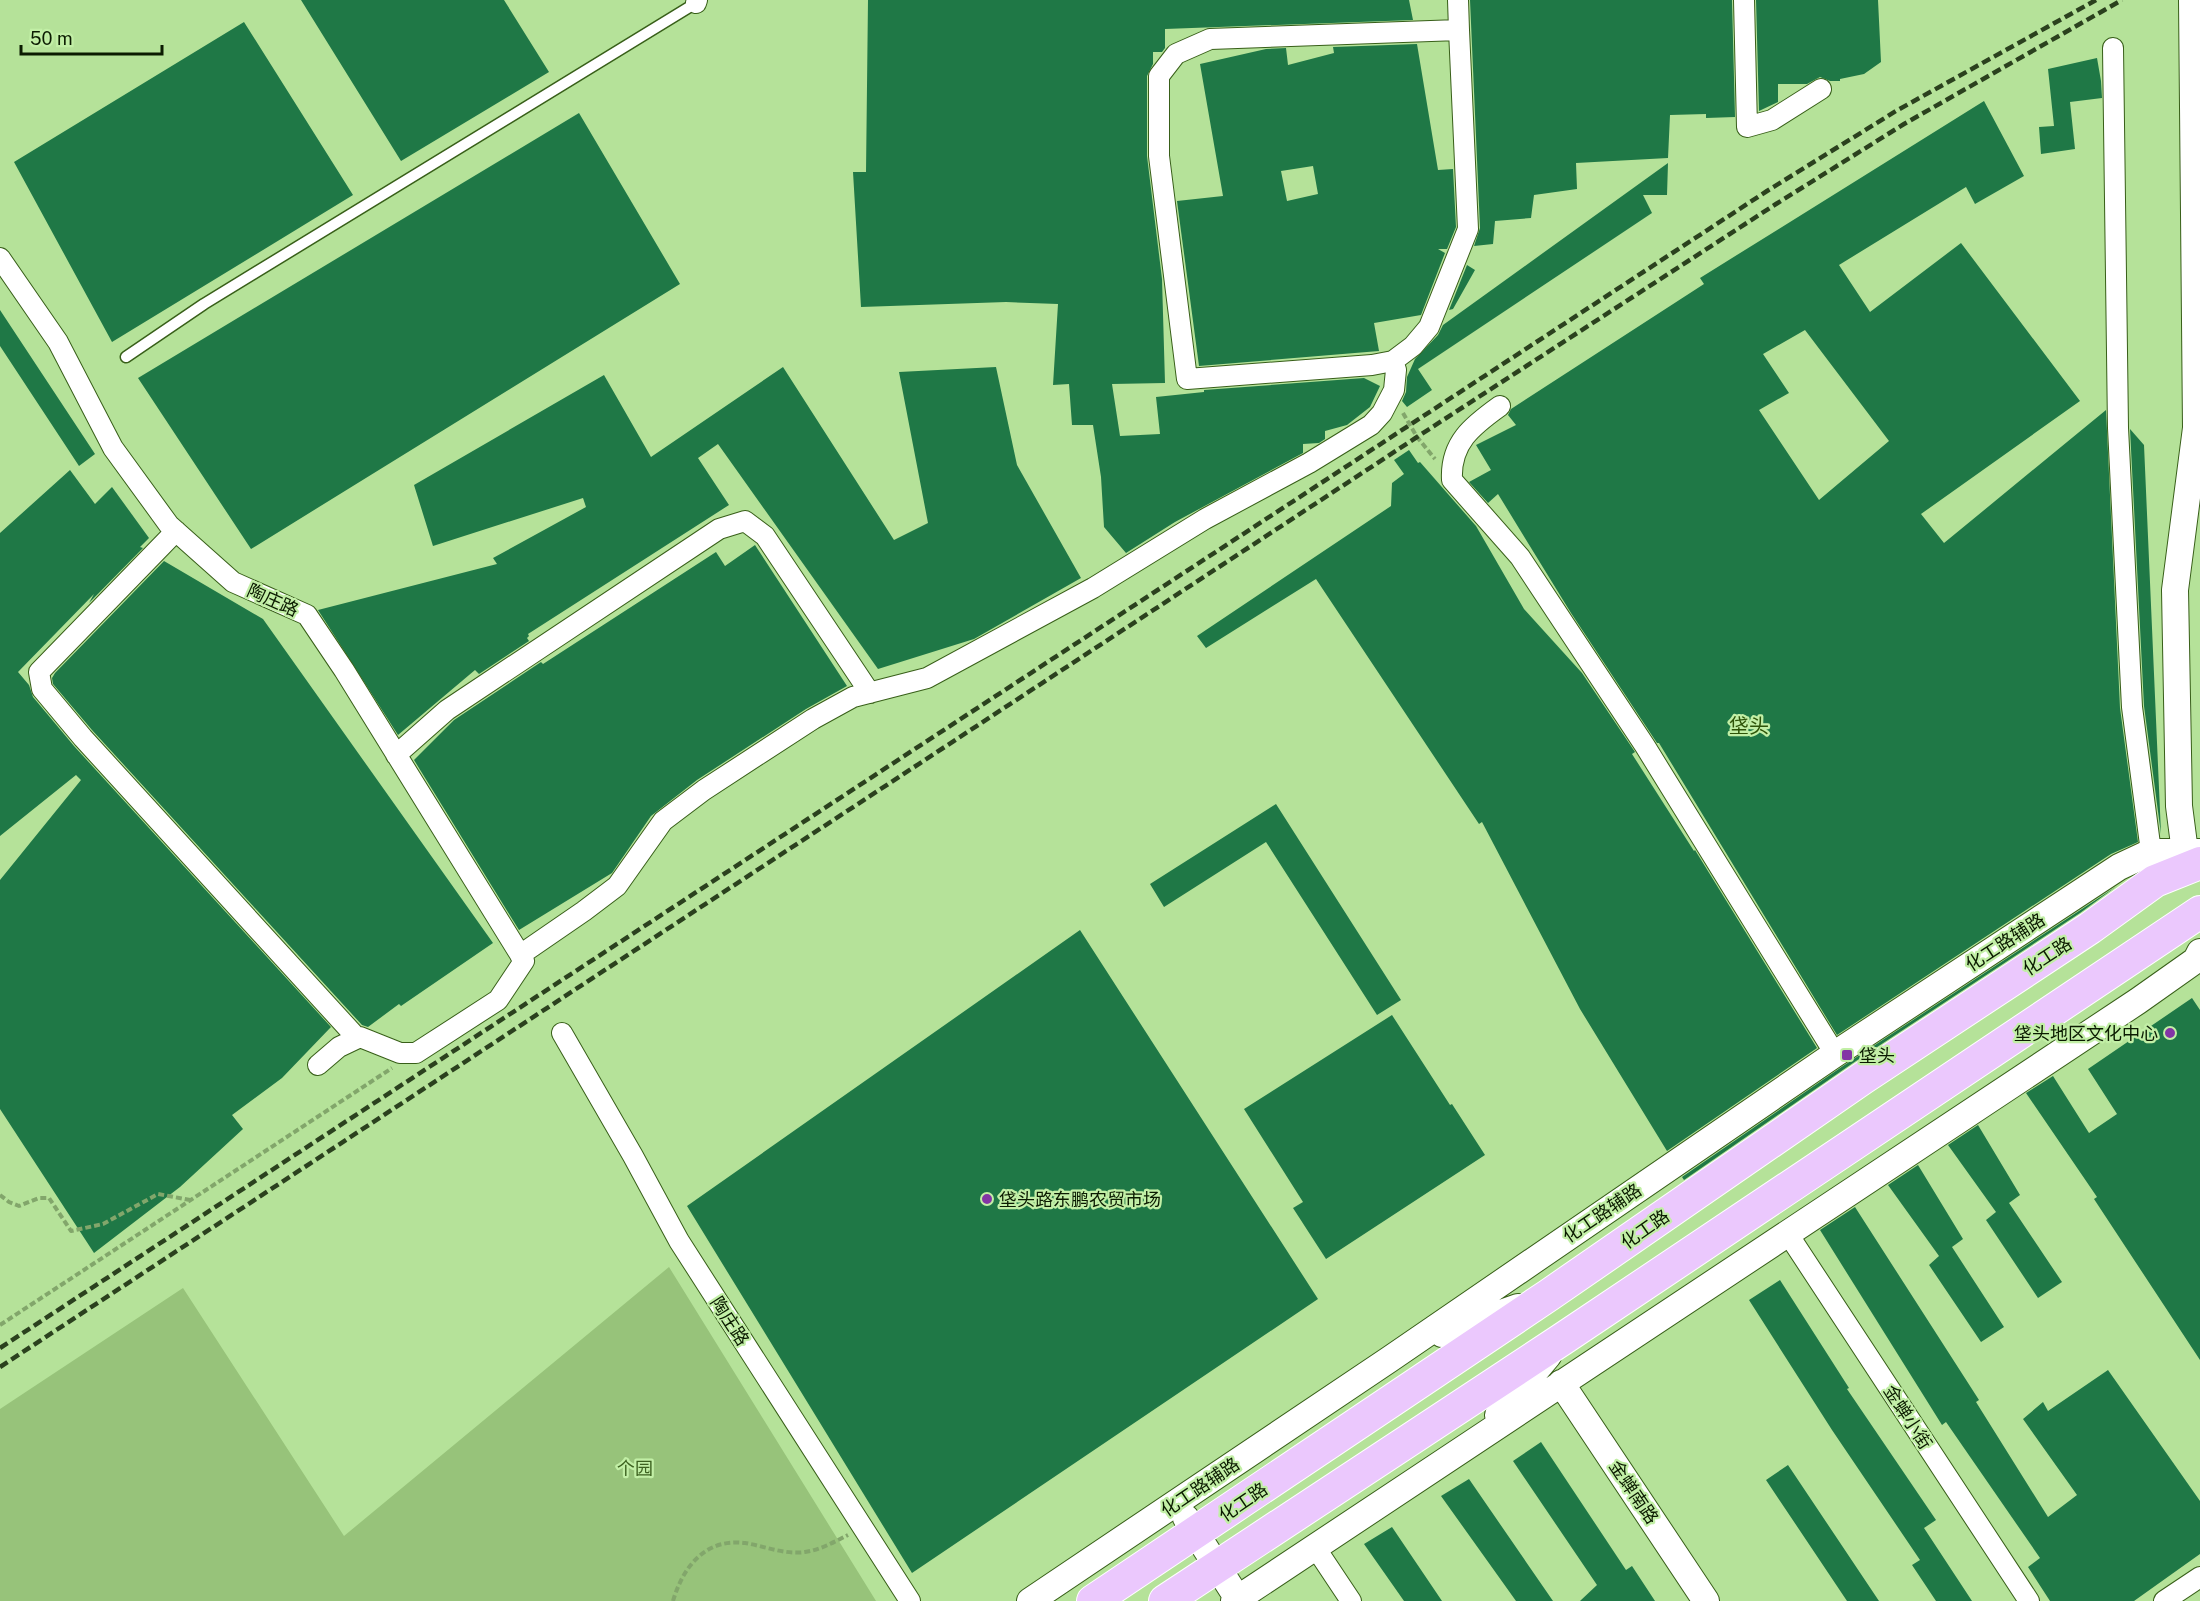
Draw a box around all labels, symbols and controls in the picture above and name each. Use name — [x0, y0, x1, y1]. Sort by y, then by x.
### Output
scale bar — [21, 18, 162, 56]
text: 50 m — [30, 28, 73, 49]
street label: 陶庄路 — [244, 579, 302, 621]
district label: 垡头 — [1729, 714, 1769, 738]
street label: 化工路辅路 — [1961, 908, 2049, 976]
street label: 化工路 — [2018, 932, 2076, 980]
place label: 垡头地区文化中心 — [2014, 1023, 2158, 1044]
marker: 垡头地区文化中心 — [2163, 1026, 2177, 1040]
place label: 垡头 — [1859, 1045, 1895, 1066]
marker: 垡头 — [1840, 1048, 1854, 1062]
street label: 化工路辅路 — [1559, 1179, 1645, 1247]
place label: 垡头路东鹏农贸市场 — [999, 1189, 1161, 1210]
marker: 垡头路东鹏农贸市场 — [980, 1192, 994, 1206]
street label: 化工路 — [1617, 1205, 1673, 1253]
street label: 陶庄路 — [706, 1293, 754, 1349]
street label: 金蝉小街 — [1880, 1381, 1936, 1453]
street label: 化工路辅路 — [1157, 1453, 1243, 1521]
street label: 金蝉南路 — [1605, 1456, 1663, 1528]
park label: 个园 — [617, 1458, 653, 1479]
street label: 化工路 — [1215, 1478, 1271, 1526]

